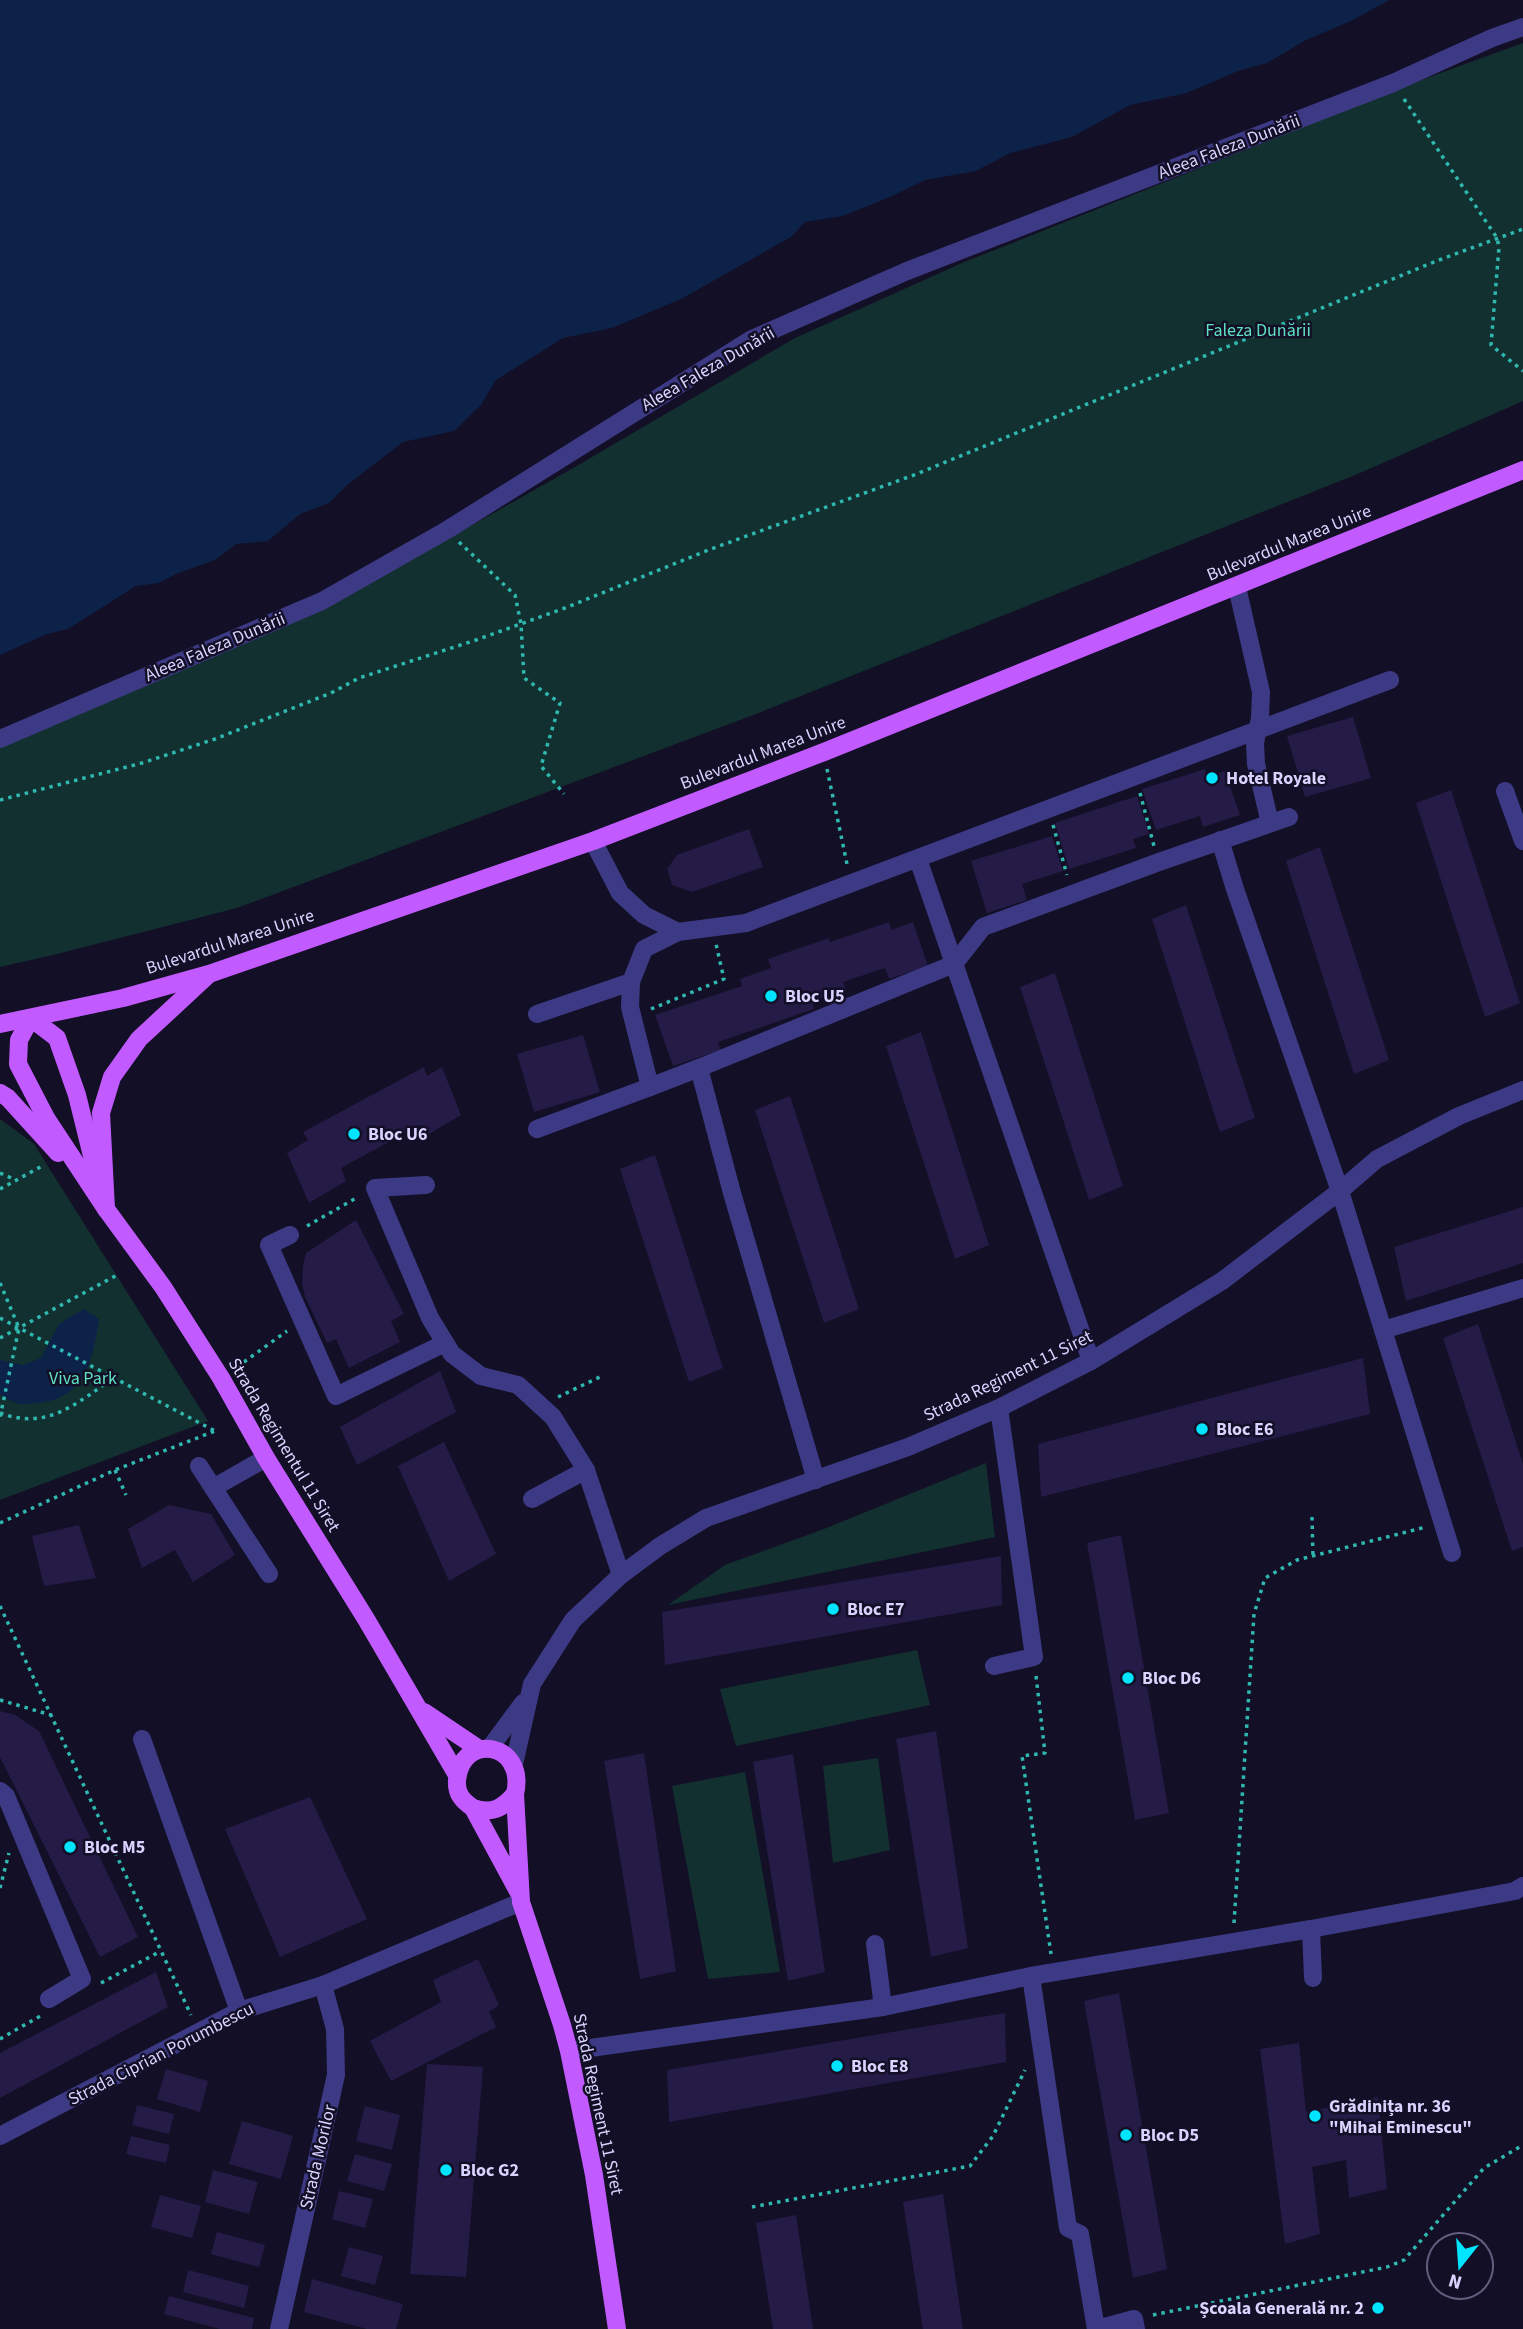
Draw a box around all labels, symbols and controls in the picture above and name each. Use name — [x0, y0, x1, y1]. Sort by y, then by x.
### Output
street label: Aleea Faleza Dunării — [1154, 108, 1304, 186]
park label: Faleza Dunării — [1205, 318, 1311, 343]
street label: Aleea Faleza Dunării — [637, 321, 779, 417]
street label: Bulevardul Marea Unire — [1203, 498, 1375, 587]
street label: Aleea Faleza Dunării — [141, 606, 289, 688]
street label: Bulevardul Marea Unire — [677, 710, 850, 796]
place label: Hotel Royale — [1226, 766, 1326, 791]
marker: Hotel Royale — [1204, 770, 1220, 786]
street label: Bulevardul Marea Unire — [143, 903, 317, 981]
place label: Bloc U5 — [785, 984, 845, 1009]
marker: Bloc U5 — [763, 988, 779, 1004]
place label: Bloc U6 — [368, 1122, 428, 1147]
marker: Bloc U6 — [346, 1126, 362, 1142]
street label: Strada Regiment 11 Siret — [919, 1324, 1097, 1428]
street label: Strada Regimentul 11 Siret — [222, 1353, 346, 1537]
park label: Viva Park — [49, 1366, 117, 1391]
place label: Bloc E6 — [1216, 1417, 1273, 1442]
marker: Bloc E6 — [1194, 1421, 1210, 1437]
place label: Bloc E7 — [847, 1597, 904, 1622]
marker: Bloc E7 — [825, 1601, 841, 1617]
place label: Bloc D6 — [1142, 1666, 1201, 1691]
marker: Bloc D6 — [1120, 1670, 1136, 1686]
place label: Bloc M5 — [84, 1835, 145, 1860]
marker: Bloc M5 — [62, 1839, 78, 1855]
street label: Strada Ciprian Porumbescu — [64, 1996, 258, 2112]
street label: Strada Regiment 11 Siret — [567, 2011, 629, 2197]
place label: Bloc E8 — [851, 2054, 908, 2079]
marker: Bloc E8 — [829, 2058, 845, 2074]
place label: Grădinița nr. 36 "Mihai Eminescu" — [1329, 2094, 1472, 2140]
street label: Strada Morilor — [294, 2101, 342, 2212]
marker: Grădinița nr. 36 "Mihai Eminescu" — [1307, 2108, 1323, 2124]
place label: Bloc D5 — [1140, 2123, 1199, 2148]
marker: Bloc D5 — [1118, 2127, 1134, 2143]
place label: Bloc G2 — [460, 2158, 519, 2183]
marker: Bloc G2 — [438, 2162, 454, 2178]
north arrow — [1425, 2231, 1495, 2301]
text: N — [1445, 2266, 1465, 2296]
place label: Școala Generală nr. 2 — [1199, 2296, 1364, 2321]
marker: Școala Generală nr. 2 — [1370, 2300, 1386, 2316]

